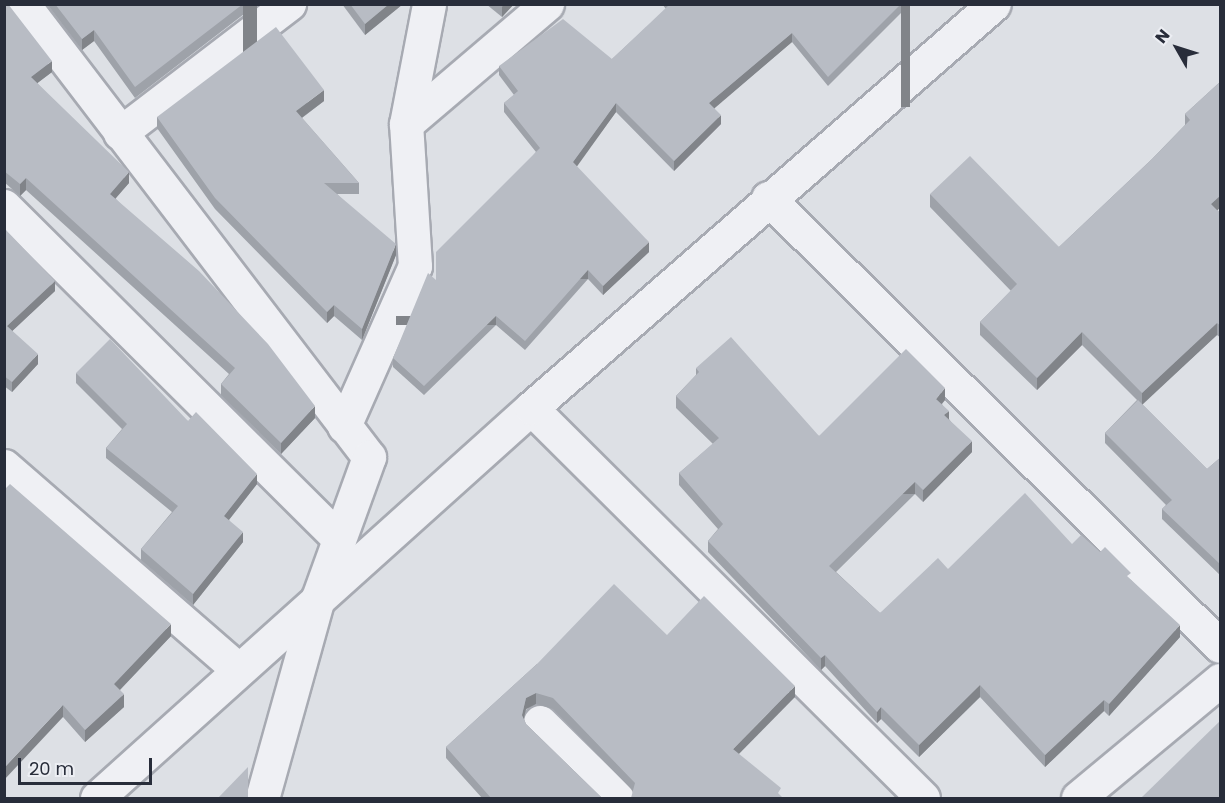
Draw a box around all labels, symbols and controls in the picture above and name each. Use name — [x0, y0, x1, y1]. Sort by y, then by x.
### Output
north arrow — [1147, 18, 1207, 78]
text: N — [1150, 24, 1175, 48]
scale bar — [21, 746, 154, 784]
text: 20 m — [29, 756, 74, 781]

